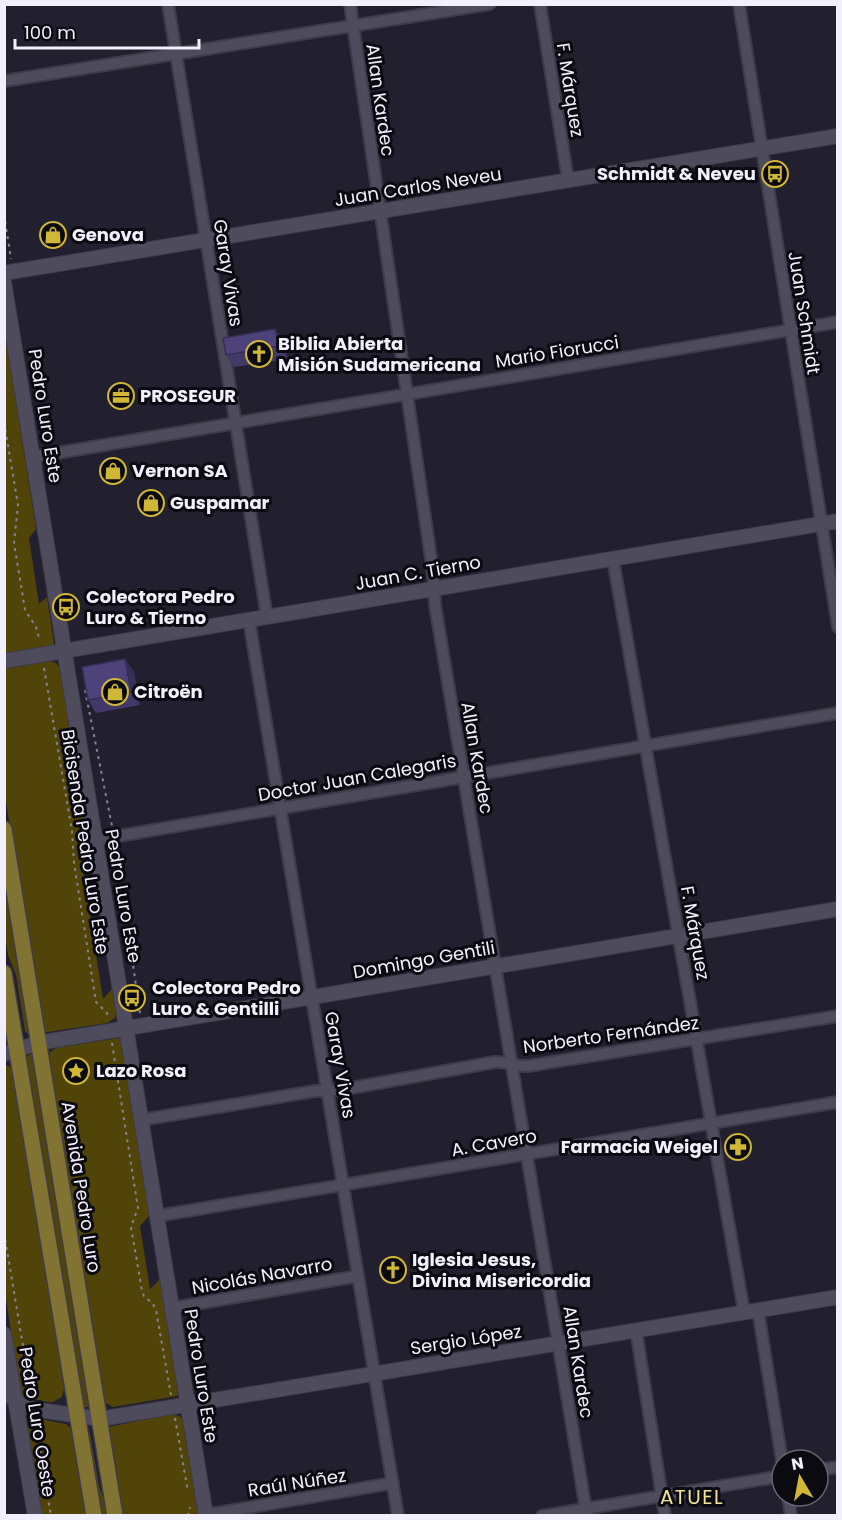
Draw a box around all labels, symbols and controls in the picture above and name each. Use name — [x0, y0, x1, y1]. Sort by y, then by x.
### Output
scale bar — [15, 12, 200, 50]
text: 100 m — [24, 20, 76, 45]
street label: F. Márquez — [551, 41, 590, 139]
street label: Allan Kardec — [360, 42, 401, 158]
bus stop icon: Schmidt & Neveu — [760, 159, 790, 189]
street label: Juan Carlos Neveu — [332, 161, 503, 212]
place label: Schmidt & Neveu — [597, 161, 756, 186]
street label: Garay Vivas — [208, 218, 249, 328]
shop icon: Genova — [38, 220, 68, 250]
place label: Genova — [72, 222, 144, 247]
street label: Juan Schmidt — [782, 250, 827, 376]
street label: Mario Fiorucci — [493, 329, 620, 374]
place label: Biblia Abierta Misión Sudamericana — [278, 331, 481, 377]
church icon: Biblia Abierta Misión Sudamericana — [244, 339, 274, 369]
street label: Pedro Luro Este — [23, 347, 68, 485]
office icon: PROSEGUR — [106, 381, 136, 411]
place label: PROSEGUR — [140, 383, 236, 408]
shop icon: Vernon SA — [98, 456, 128, 486]
place label: Vernon SA — [132, 458, 228, 483]
shop icon: Guspamar — [136, 488, 166, 518]
place label: Guspamar — [170, 490, 270, 515]
street label: Juan C. Tierno — [353, 549, 483, 596]
place label: Colectora Pedro Luro & Tierno — [86, 584, 235, 630]
bus stop icon: Colectora Pedro Luro & Tierno — [51, 592, 81, 622]
shop icon: Citroën — [100, 677, 130, 707]
place label: Citroën — [134, 679, 203, 704]
street label: Allan Kardec — [455, 700, 500, 816]
street label: Bicisenda Pedro Luro Este — [55, 728, 116, 956]
street label: Doctor Juan Calegaris — [256, 748, 458, 807]
street label: Pedro Luro Este — [99, 827, 148, 965]
street label: F. Márquez — [675, 884, 716, 982]
street label: Domingo Gentili — [351, 935, 497, 984]
place label: Colectora Pedro Luro & Gentilli — [152, 975, 301, 1021]
bus stop icon: Colectora Pedro Luro & Gentilli — [117, 983, 147, 1013]
street label: Garay Vivas — [319, 1009, 362, 1120]
street label: Norberto Fernández — [521, 1010, 701, 1059]
place icon: Lazo Rosa — [61, 1056, 91, 1086]
place label: Lazo Rosa — [96, 1058, 187, 1083]
street label: Avenida Pedro Luro — [56, 1100, 107, 1274]
street label: A. Cavero — [449, 1123, 539, 1162]
pharmacy icon: Farmacia Weigel — [723, 1132, 753, 1162]
place label: Farmacia Weigel — [561, 1134, 718, 1159]
place label: Iglesia Jesus, Divina Misericordia — [412, 1247, 591, 1293]
street label: Nicolás Navarro — [190, 1251, 334, 1300]
church icon: Iglesia Jesus, Divina Misericordia — [378, 1255, 408, 1285]
street label: Allan Kardec — [557, 1304, 600, 1420]
street label: Pedro Luro Este — [179, 1307, 224, 1445]
street label: Sergio López — [409, 1318, 523, 1361]
street label: Pedro Luro Oeste — [13, 1345, 62, 1499]
north arrow — [770, 1448, 830, 1508]
text: N — [790, 1451, 805, 1476]
street label: Raúl Núñez — [246, 1462, 348, 1503]
district label: ATUEL — [660, 1483, 724, 1511]

